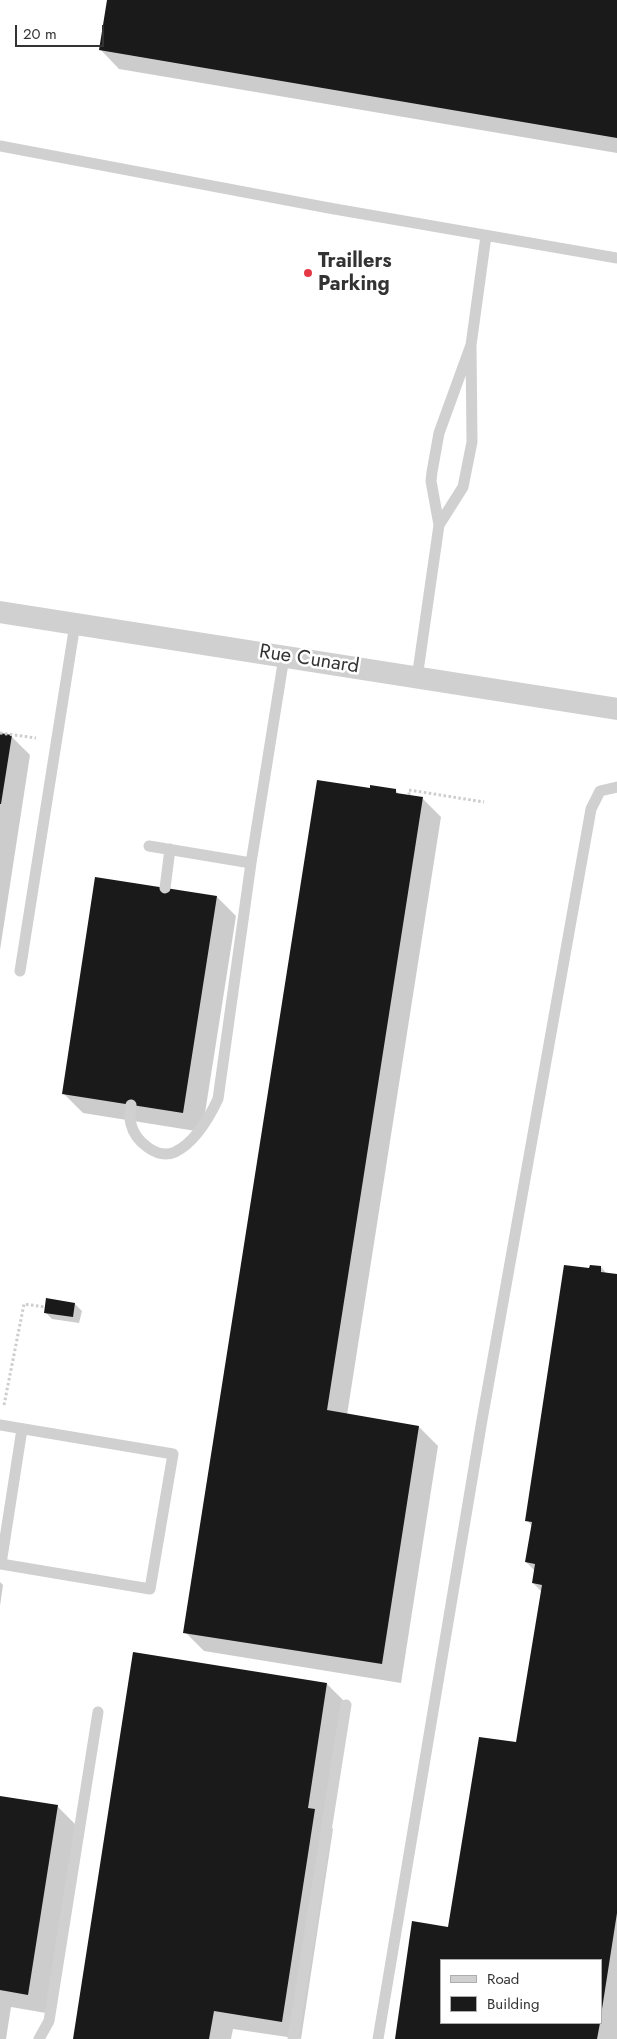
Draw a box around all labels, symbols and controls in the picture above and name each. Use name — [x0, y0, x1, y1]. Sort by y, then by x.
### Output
scale bar — [18, 15, 106, 47]
text: 20 m — [23, 23, 57, 45]
place label: Traillers Parking — [318, 250, 392, 297]
marker: Traillers Parking — [302, 267, 314, 279]
street label: Rue Cunard — [257, 640, 361, 680]
legend — [440, 1959, 602, 2024]
text: Road — [487, 1968, 519, 1990]
text: Building — [487, 1993, 539, 2015]

